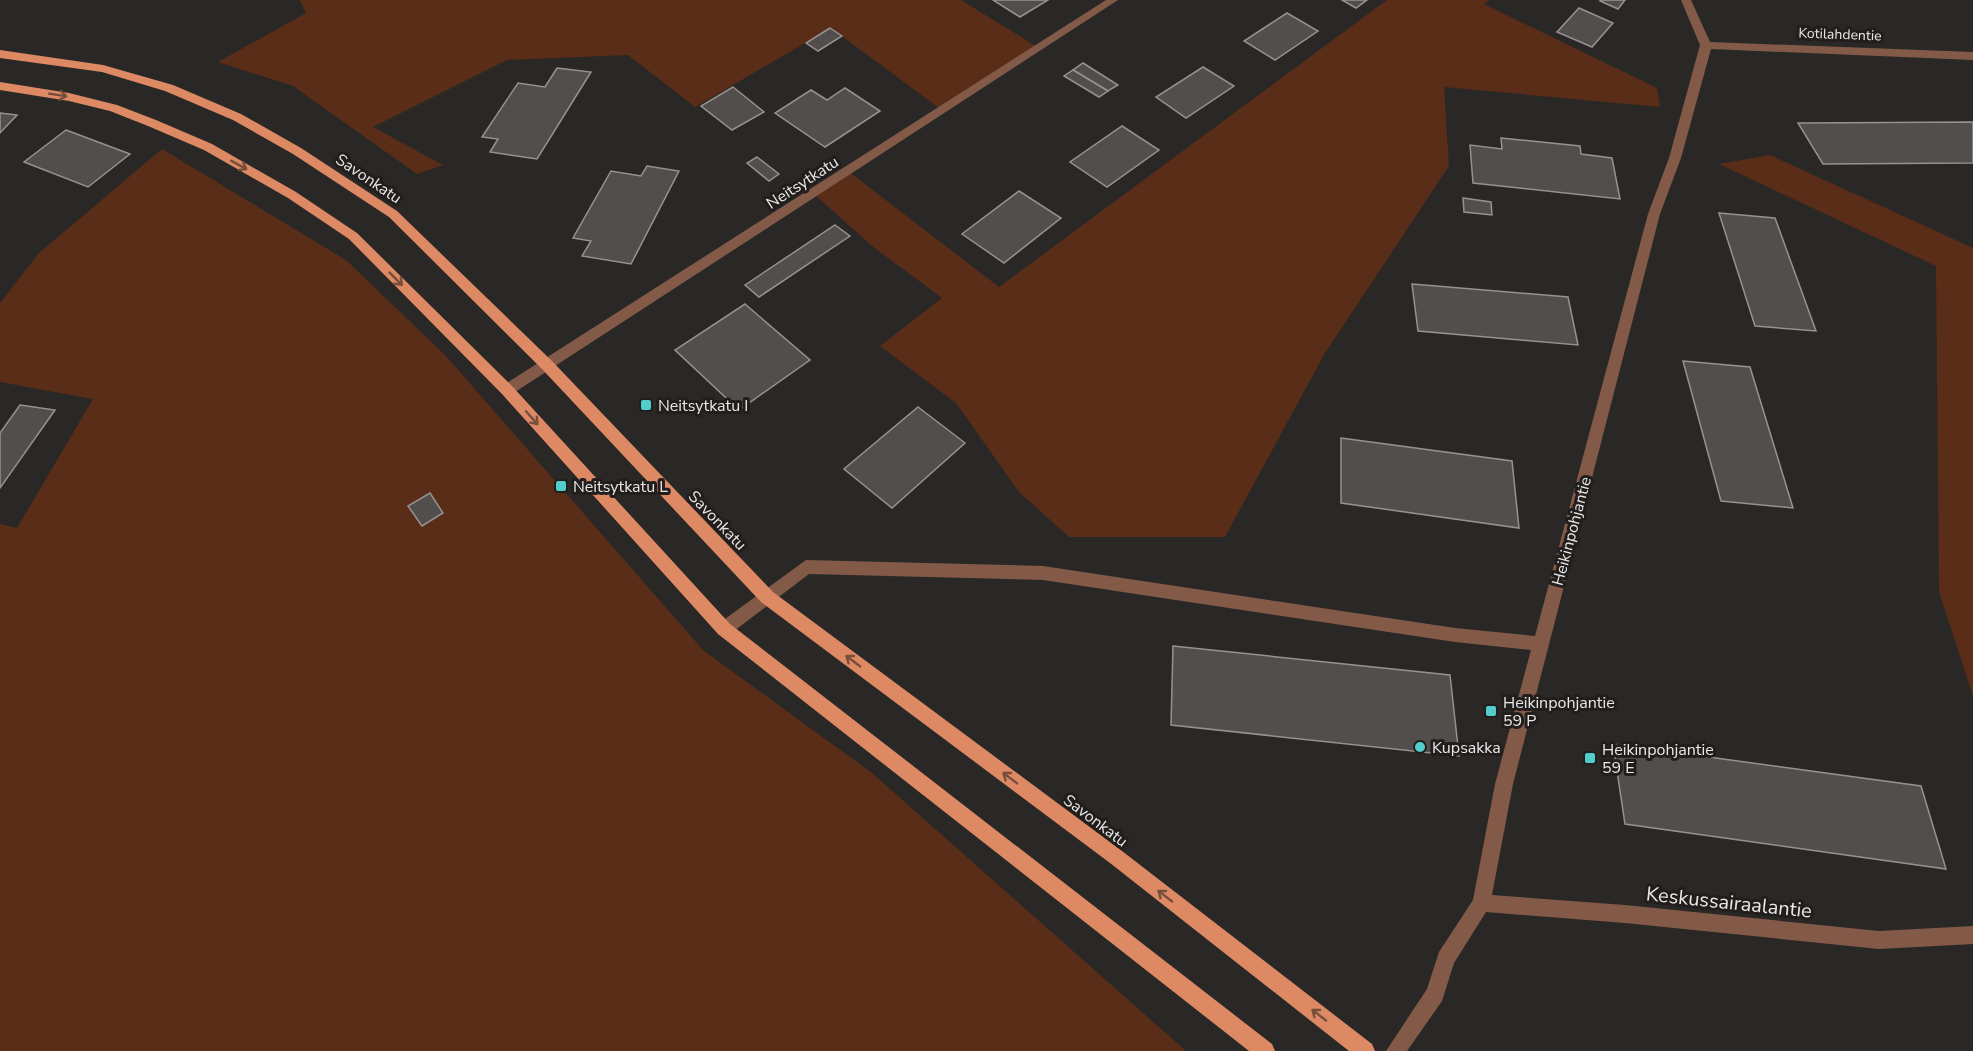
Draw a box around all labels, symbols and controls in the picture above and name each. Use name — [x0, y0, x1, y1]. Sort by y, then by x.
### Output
street label: Kotilahdentie — [1798, 24, 1882, 45]
one-way arrow — [47, 90, 67, 101]
street label: Savonkatu — [331, 149, 406, 209]
street label: Neitsytkatu — [762, 151, 843, 214]
one-way arrow — [230, 159, 247, 171]
one-way arrow — [388, 271, 403, 286]
place label: Neitsytkatu I — [658, 395, 748, 417]
marker: Neitsytkatu I — [639, 398, 653, 412]
one-way arrow — [525, 410, 539, 425]
street label: Heikinpohjantie — [1547, 474, 1597, 588]
place label: Neitsytkatu L — [573, 476, 668, 498]
marker: Neitsytkatu L — [554, 479, 568, 493]
street label: Savonkatu — [683, 486, 751, 555]
one-way arrow — [846, 655, 862, 668]
place label: Heikinpohjantie 59 P — [1503, 692, 1615, 732]
marker: Heikinpohjantie 59 P — [1484, 704, 1498, 718]
place label: Kupsakka — [1432, 737, 1501, 759]
place label: Heikinpohjantie 59 E — [1602, 739, 1714, 779]
marker: Kupsakka — [1413, 740, 1427, 754]
marker: Heikinpohjantie 59 E — [1583, 751, 1597, 765]
one-way arrow — [1002, 772, 1018, 784]
street label: Savonkatu — [1059, 789, 1132, 852]
street label: Keskussairaalantie — [1645, 880, 1813, 925]
one-way arrow — [1157, 889, 1173, 902]
one-way arrow — [1312, 1009, 1328, 1022]

